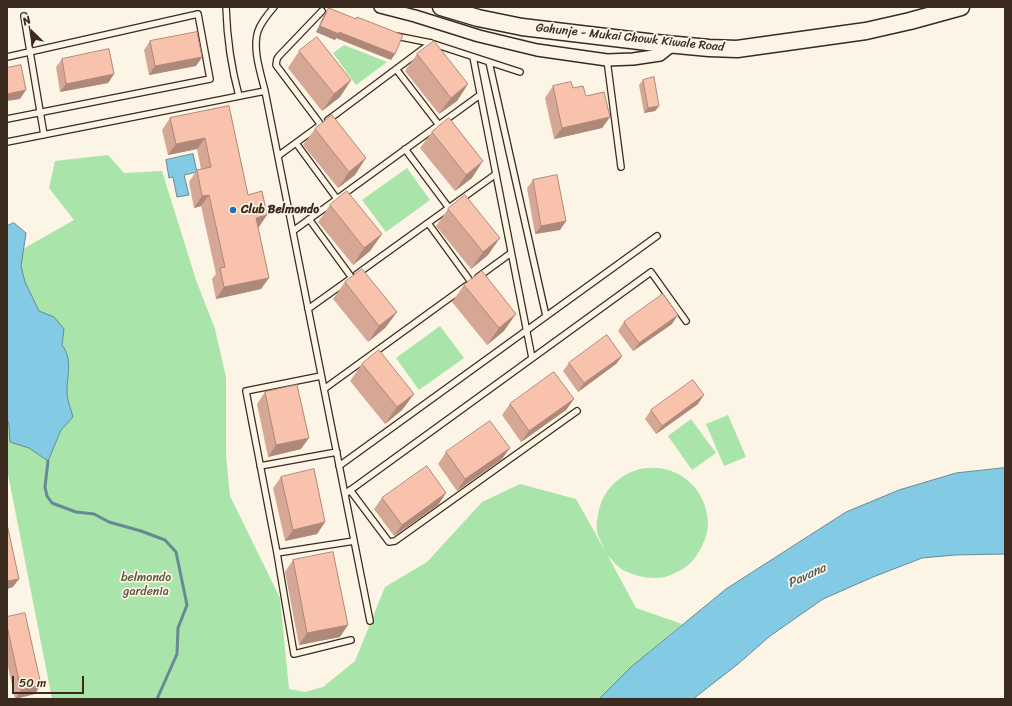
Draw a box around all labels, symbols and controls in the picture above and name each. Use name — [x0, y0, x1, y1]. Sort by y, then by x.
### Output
text: N — [19, 10, 34, 31]
north arrow — [12, 12, 52, 52]
street label: Gahunje - Mukai Chowk Kiwale Road — [535, 21, 725, 55]
place label: Club Belmondo — [241, 203, 319, 217]
marker: Club Belmondo — [228, 205, 238, 215]
water label: Pavana — [785, 560, 829, 592]
park label: belmondo gardenia — [121, 571, 171, 599]
scale bar — [14, 668, 86, 694]
text: 50 m — [19, 672, 46, 694]

